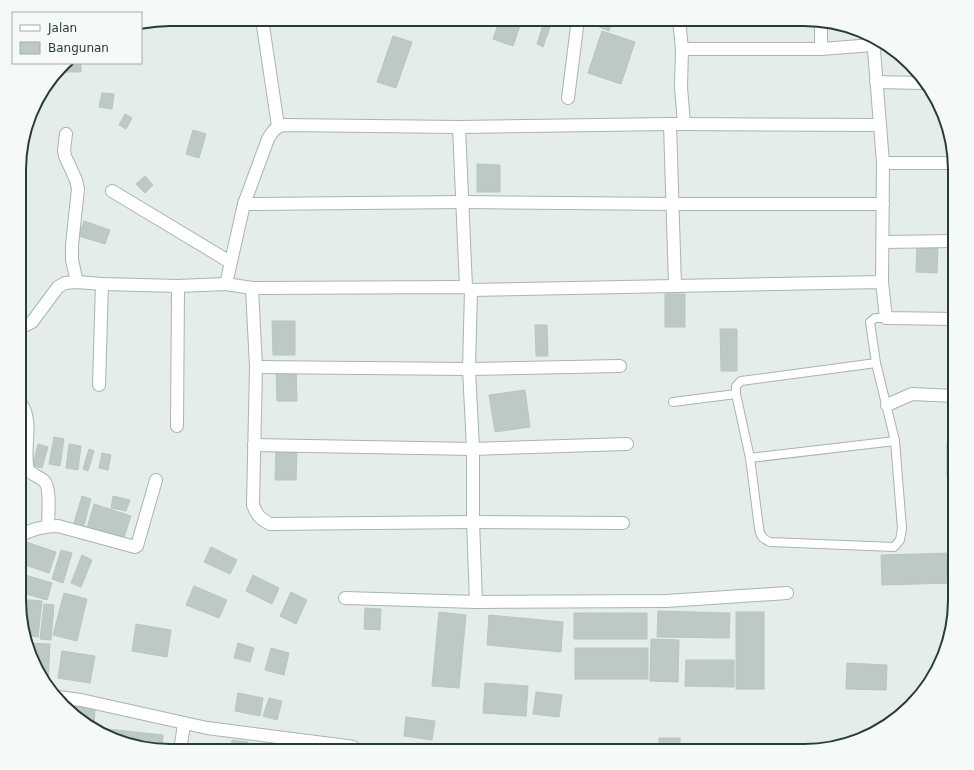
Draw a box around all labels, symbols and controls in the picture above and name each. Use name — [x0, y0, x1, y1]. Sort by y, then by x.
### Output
legend — [12, 12, 142, 64]
text: Jalan — [47, 21, 77, 35]
text: Bangunan — [48, 41, 109, 55]

